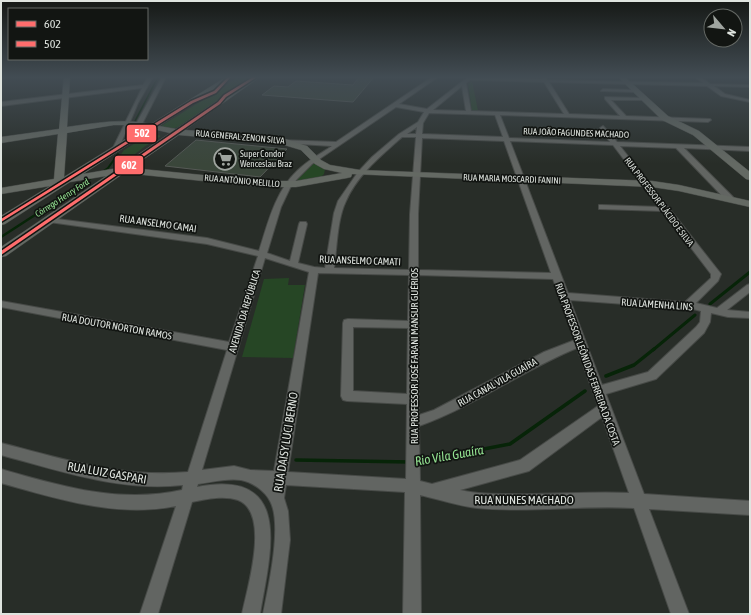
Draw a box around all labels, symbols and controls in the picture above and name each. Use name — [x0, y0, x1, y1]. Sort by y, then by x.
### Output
legend — [8, 8, 148, 60]
north arrow — [703, 8, 743, 48]
text: 602 — [44, 17, 61, 31]
text: N — [725, 27, 739, 38]
text: 502 — [44, 37, 61, 51]
line badge: 502 — [126, 124, 157, 143]
street label: RUA JOÃO FAGUNDES MACHADO — [523, 126, 629, 140]
text: 502 — [134, 127, 150, 139]
street label: RUA GENERAL ZENON SILVA — [195, 128, 286, 146]
supermarket icon: Super Condor Wenceslau Braz — [212, 146, 238, 172]
place label: Super Condor Wenceslau Braz — [240, 149, 292, 169]
line badge: 602 — [114, 155, 144, 175]
street label: RUA PROFESSOR PLÁCIDO E SILVA — [622, 156, 696, 249]
text: 602 — [121, 159, 137, 171]
street label: RUA MARIA MOSCARDI FANINI — [463, 172, 561, 186]
street label: RUA ANTÔNIO MELILLO — [204, 173, 280, 189]
water label: Córrego Henry Ford — [33, 176, 91, 219]
street label: RUA ANSELMO CAMAI — [119, 213, 197, 234]
street label: RUA ANSELMO CAMATI — [319, 254, 401, 267]
street label: AVENIDA DA REPÚBLICA — [227, 268, 262, 354]
street label: RUA PROFESSOR JOSÉ FARANI MANSUR GUÉRIOS — [409, 268, 420, 444]
street label: RUA PROFESSOR LEÔNIDAS FERREIRA DA COSTA — [553, 282, 622, 447]
street label: RUA LAMENHA LINS — [621, 297, 693, 312]
street label: RUA DOUTOR NORTON RAMOS — [61, 311, 173, 342]
street label: RUA CANAL VILA GUAÍRA — [456, 356, 539, 409]
street label: RUA DAISY LUCI BERNO — [271, 391, 301, 493]
water label: Rio Vila Guaíra — [414, 442, 485, 469]
street label: RUA LUIZ GASPARI — [66, 459, 148, 487]
street label: RUA NUNES MACHADO — [474, 493, 574, 507]

